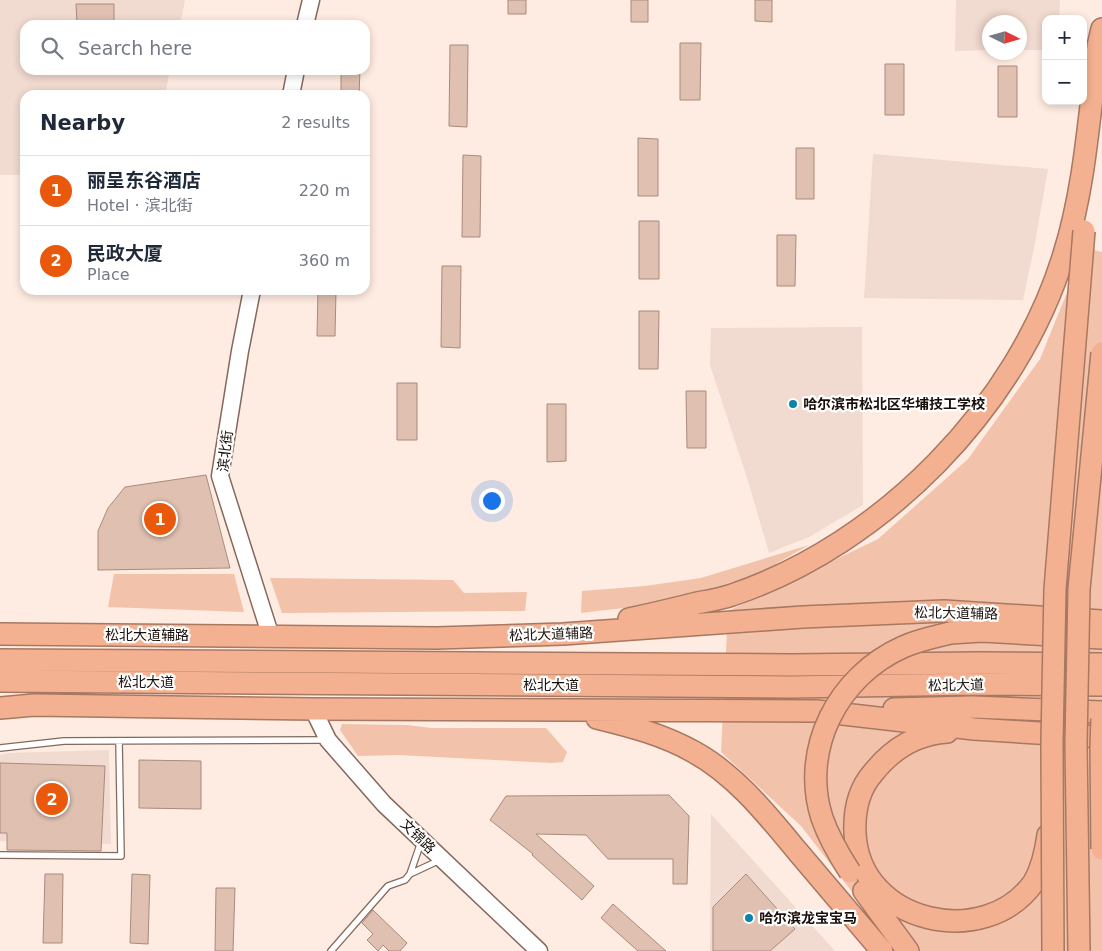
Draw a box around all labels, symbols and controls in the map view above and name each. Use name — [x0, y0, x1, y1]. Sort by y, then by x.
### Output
north arrow — [982, 15, 1027, 60]
map controls — [1042, 15, 1087, 105]
button: + — [1042, 15, 1087, 60]
search box — [20, 20, 370, 75]
icon: search — [38, 34, 66, 62]
text: Search here — [78, 37, 192, 59]
button: − — [1042, 60, 1087, 105]
text: Nearby — [40, 111, 125, 135]
text: 2 results — [281, 113, 350, 132]
text: 丽呈东谷酒店 — [87, 169, 201, 191]
text: 1 — [50, 181, 62, 200]
text: 220 m — [299, 181, 350, 200]
text: Hotel · 滨北街 — [87, 196, 193, 215]
text: 民政大厦 — [87, 242, 163, 264]
text: 2 — [50, 251, 62, 270]
text: 360 m — [299, 251, 350, 270]
text: Place — [87, 265, 130, 284]
place label: 哈尔滨市松北区华埔技工学校 — [803, 396, 985, 412]
marker: 哈尔滨市松北区华埔技工学校 — [787, 398, 799, 410]
street label: 滨北街 — [215, 429, 235, 473]
your location — [479, 488, 505, 514]
pin: 1 — [144, 500, 176, 538]
street label: 松北大道辅路 — [914, 604, 998, 622]
street label: 松北大道辅路 — [509, 625, 593, 643]
street label: 松北大道辅路 — [105, 627, 189, 643]
street label: 松北大道 — [118, 674, 174, 690]
street label: 松北大道 — [523, 677, 579, 693]
street label: 松北大道 — [928, 677, 984, 693]
pin: 2 — [36, 780, 68, 818]
street label: 文锦路 — [397, 816, 439, 856]
place label: 哈尔滨龙宝宝马 — [759, 910, 857, 926]
marker: 哈尔滨龙宝宝马 — [743, 912, 755, 924]

